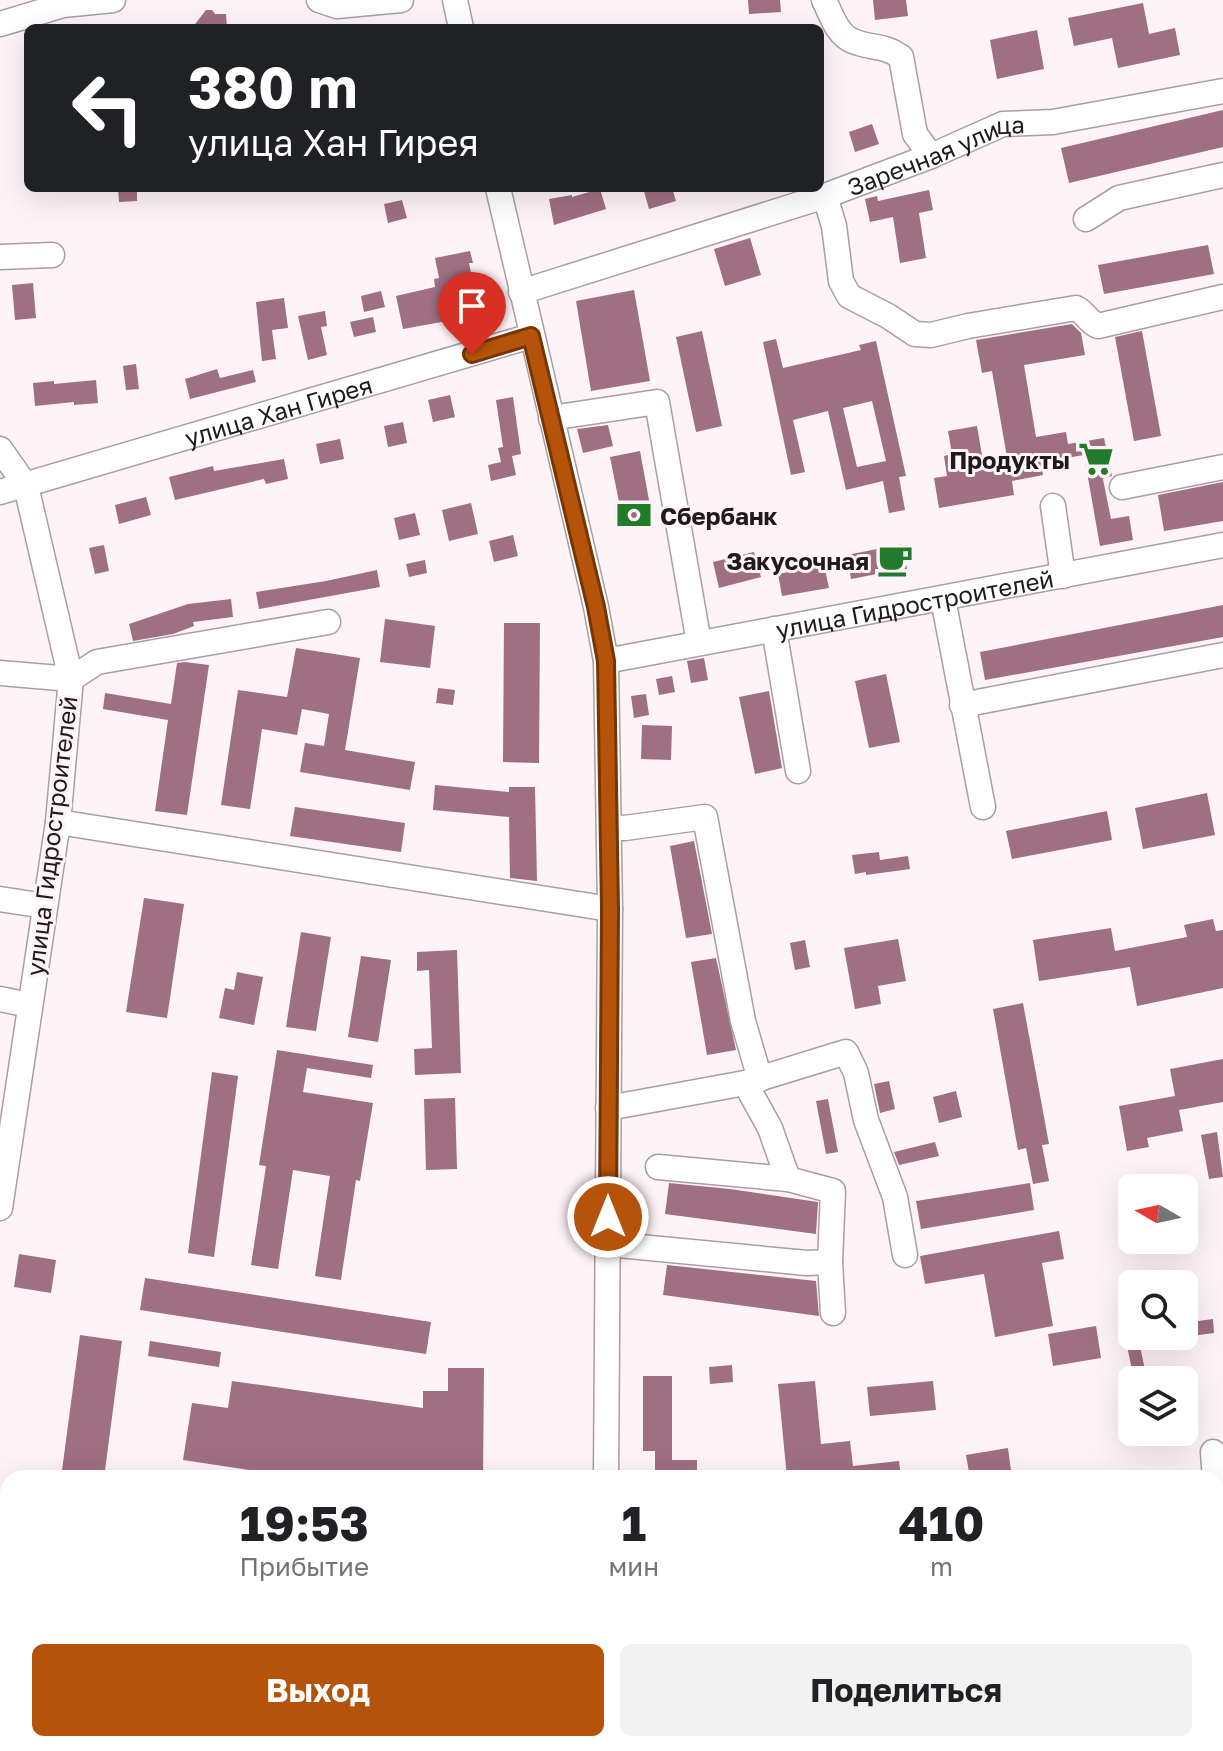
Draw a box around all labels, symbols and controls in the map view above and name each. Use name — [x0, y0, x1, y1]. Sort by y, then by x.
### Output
text: 380 m — [188, 53, 357, 120]
icon: left — [56, 56, 160, 160]
street label: Заречная улица — [843, 109, 1025, 201]
text: улица Хан Гирея — [188, 121, 479, 164]
pin — [438, 272, 506, 354]
icon: arrive — [450, 284, 494, 328]
street label: улица Хан Гирея — [181, 369, 375, 452]
supermarket icon: Продукты — [1077, 440, 1115, 478]
place label: Продукты — [949, 445, 1070, 474]
bank icon: Сбербанк — [615, 496, 653, 534]
place label: Сбербанк — [660, 501, 778, 530]
cafe icon: Закусочная — [876, 541, 914, 579]
place label: Закусочная — [726, 546, 869, 575]
street label: улица Гидростроителей — [773, 563, 1056, 643]
street label: улица Гидростроителей — [19, 694, 83, 978]
north arrow — [1118, 1174, 1198, 1254]
map controls — [1118, 1174, 1198, 1446]
position arrow — [566, 1175, 650, 1259]
button: search — [1118, 1270, 1198, 1350]
button: layers — [1118, 1366, 1198, 1446]
text: 19:53 — [240, 1494, 369, 1552]
text: 1 — [621, 1494, 646, 1552]
text: 410 — [899, 1494, 984, 1552]
text: Прибытие — [240, 1551, 369, 1582]
text: мин — [609, 1551, 659, 1582]
text: m — [930, 1551, 953, 1582]
button: Выход — [32, 1644, 604, 1736]
button: Поделиться — [620, 1644, 1192, 1736]

